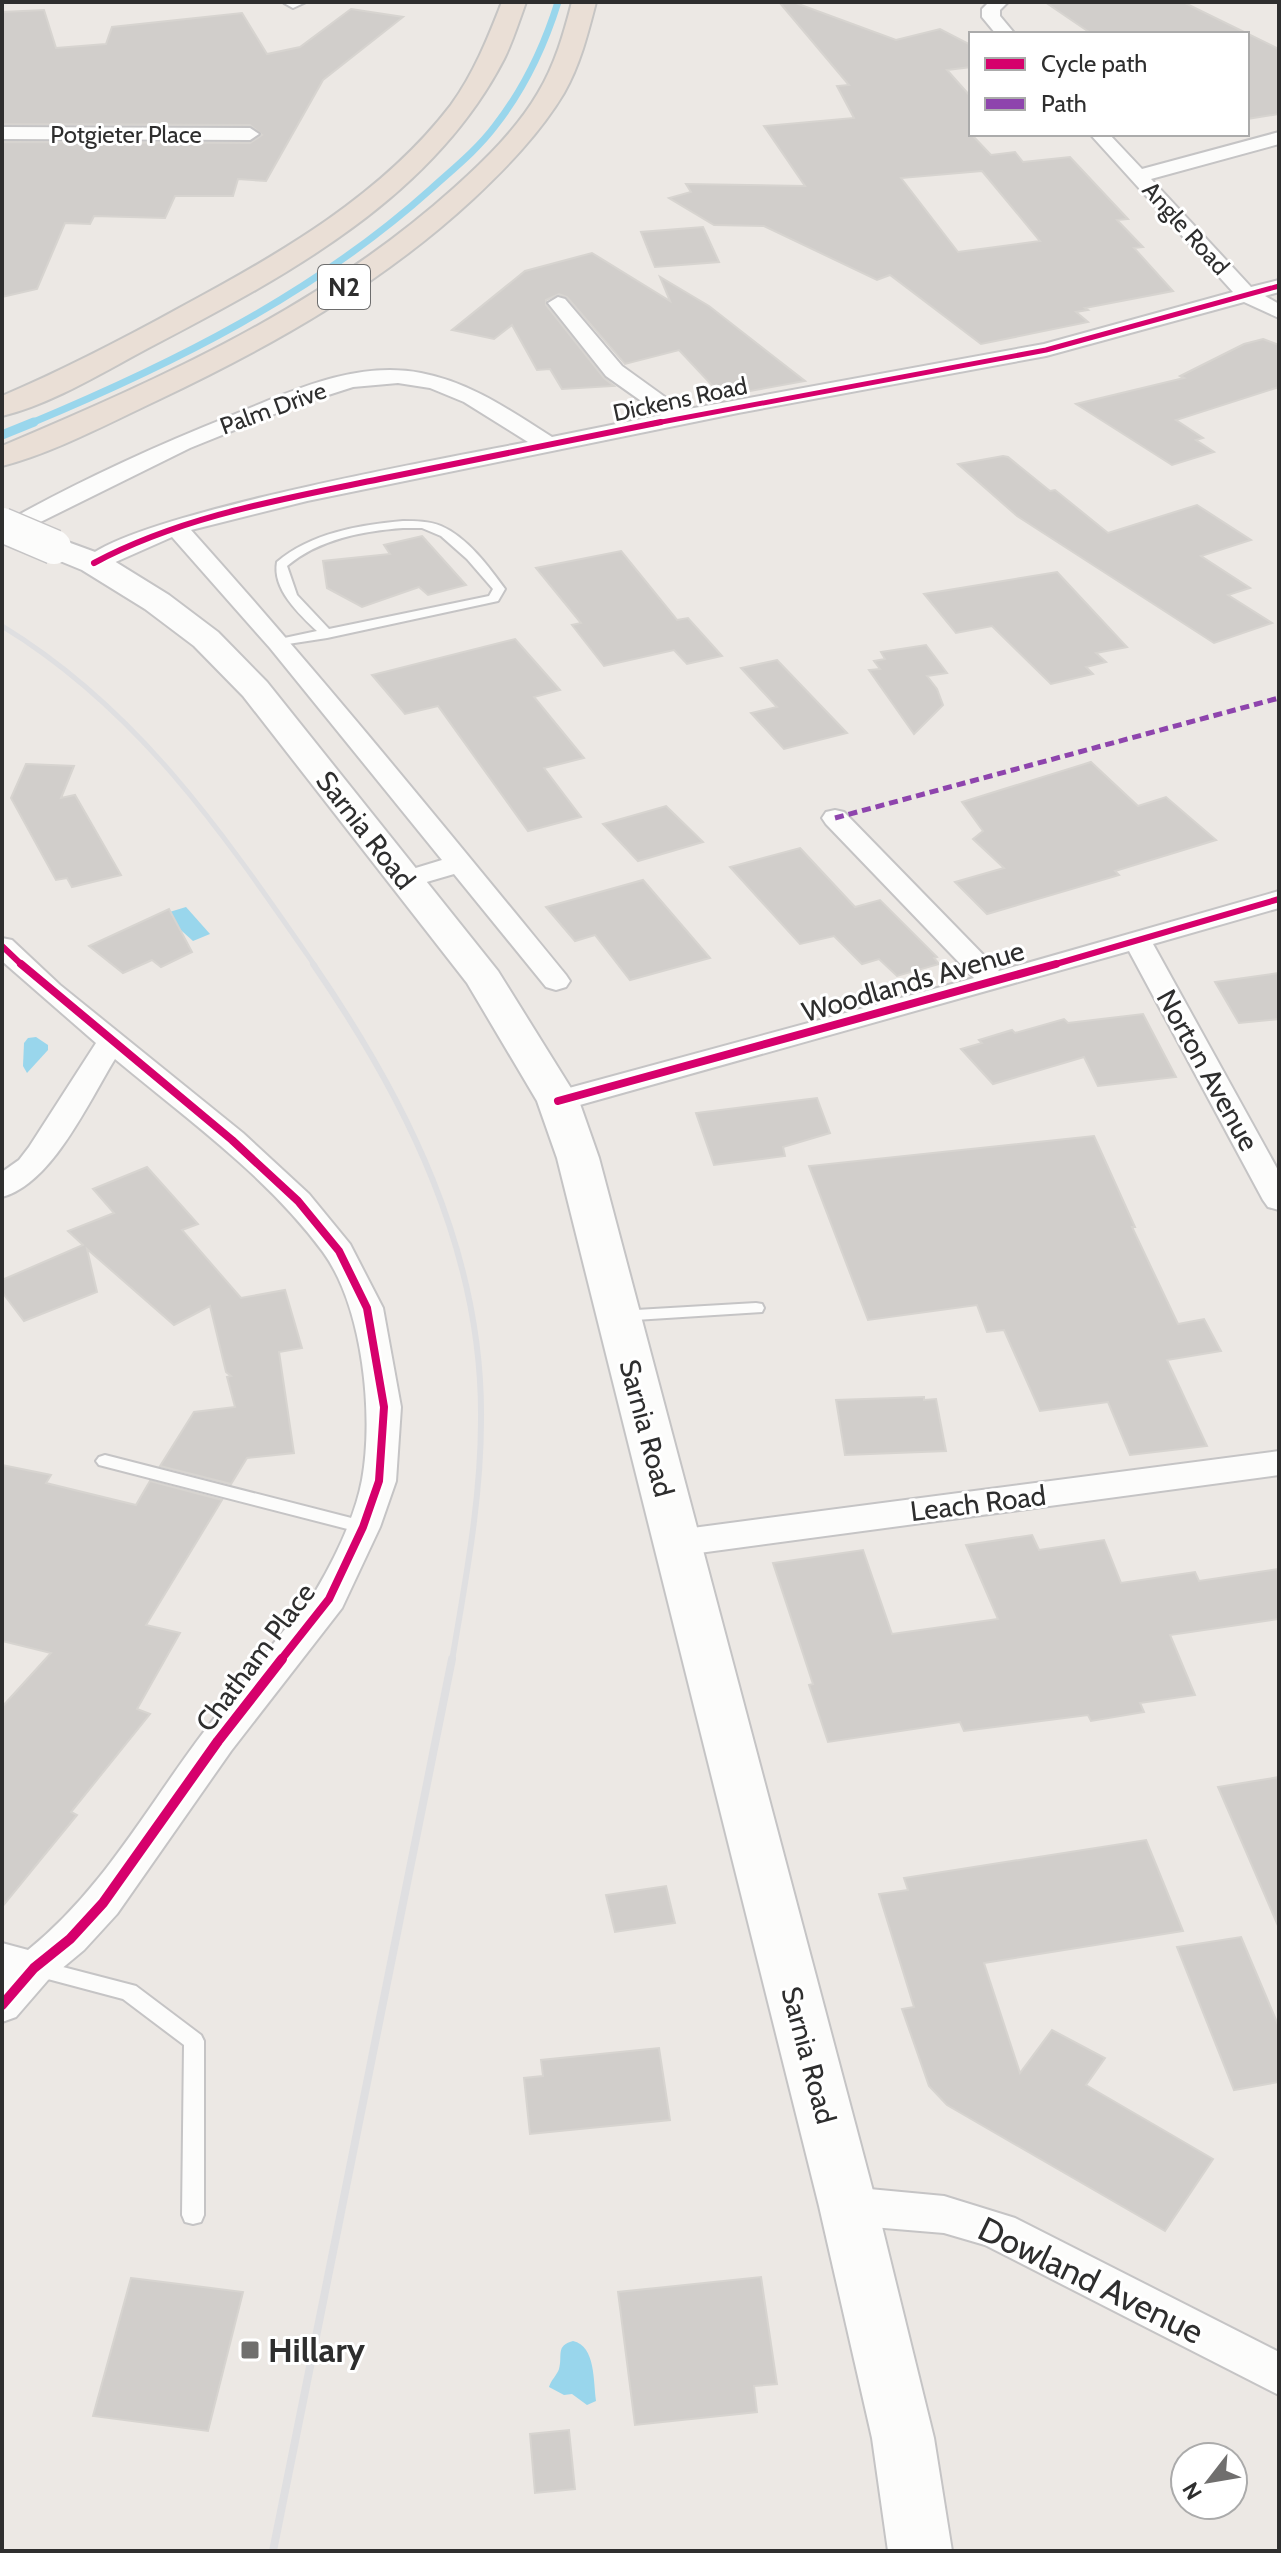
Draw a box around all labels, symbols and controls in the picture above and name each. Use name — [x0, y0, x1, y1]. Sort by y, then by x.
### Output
legend — [969, 32, 1249, 136]
text: Cycle path — [1041, 49, 1147, 78]
text: Path — [1041, 89, 1087, 118]
street label: Potgieter Place — [50, 120, 202, 149]
street label: Angle Road — [1137, 175, 1235, 281]
road number: N2 — [318, 265, 370, 309]
street label: Dickens Road — [610, 371, 750, 427]
street label: Palm Drive — [216, 375, 330, 441]
street label: Sarnia Road — [309, 764, 423, 896]
street label: Woodlands Avenue — [798, 933, 1028, 1029]
street label: Norton Avenue — [1150, 983, 1266, 1157]
street label: Sarnia Road — [612, 1356, 682, 1500]
street label: Leach Road — [908, 1478, 1048, 1528]
street label: Chatham Place — [188, 1576, 322, 1738]
street label: Sarnia Road — [774, 1983, 844, 2127]
street label: Dowland Avenue — [972, 2207, 1210, 2353]
place label: Hillary — [268, 2329, 366, 2371]
marker: Hillary — [239, 2339, 261, 2361]
north arrow — [1169, 2441, 1249, 2521]
text: N — [1177, 2477, 1208, 2505]

